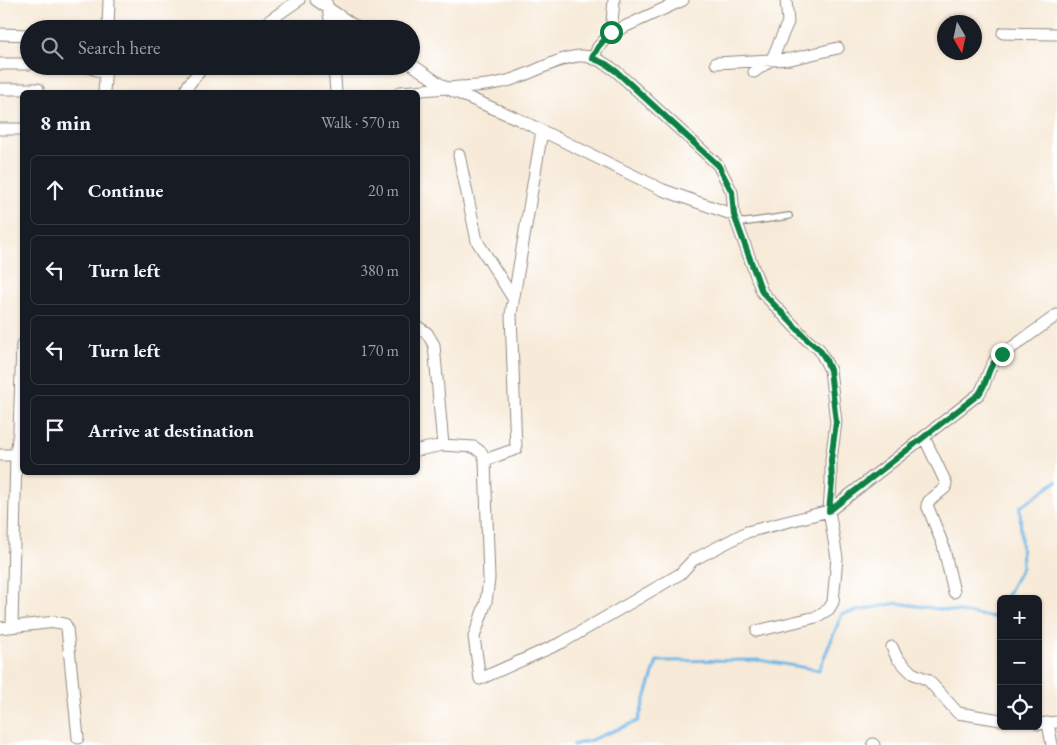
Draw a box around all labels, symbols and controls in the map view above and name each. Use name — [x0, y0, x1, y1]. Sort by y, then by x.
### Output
north arrow — [937, 15, 982, 60]
search box — [20, 20, 420, 75]
route start — [600, 21, 623, 44]
icon: search — [38, 34, 66, 62]
text: Search here — [78, 35, 160, 60]
text: 8 min — [40, 109, 91, 136]
text: Walk · 570 m — [321, 112, 400, 133]
icon: ahead — [41, 176, 69, 204]
text: Continue — [88, 178, 163, 203]
text: 20 m — [368, 180, 399, 201]
icon: left — [41, 256, 69, 284]
text: Turn left — [88, 258, 160, 283]
text: 380 m — [360, 260, 399, 281]
icon: left — [41, 336, 69, 364]
text: Turn left — [88, 338, 160, 363]
text: 170 m — [360, 340, 399, 361]
route end — [991, 343, 1014, 366]
icon: arrive — [41, 416, 69, 444]
text: Arrive at destination — [88, 418, 254, 443]
map controls — [997, 595, 1042, 730]
button: + — [997, 595, 1042, 640]
button: − — [997, 640, 1042, 685]
button: locate — [997, 685, 1042, 730]

